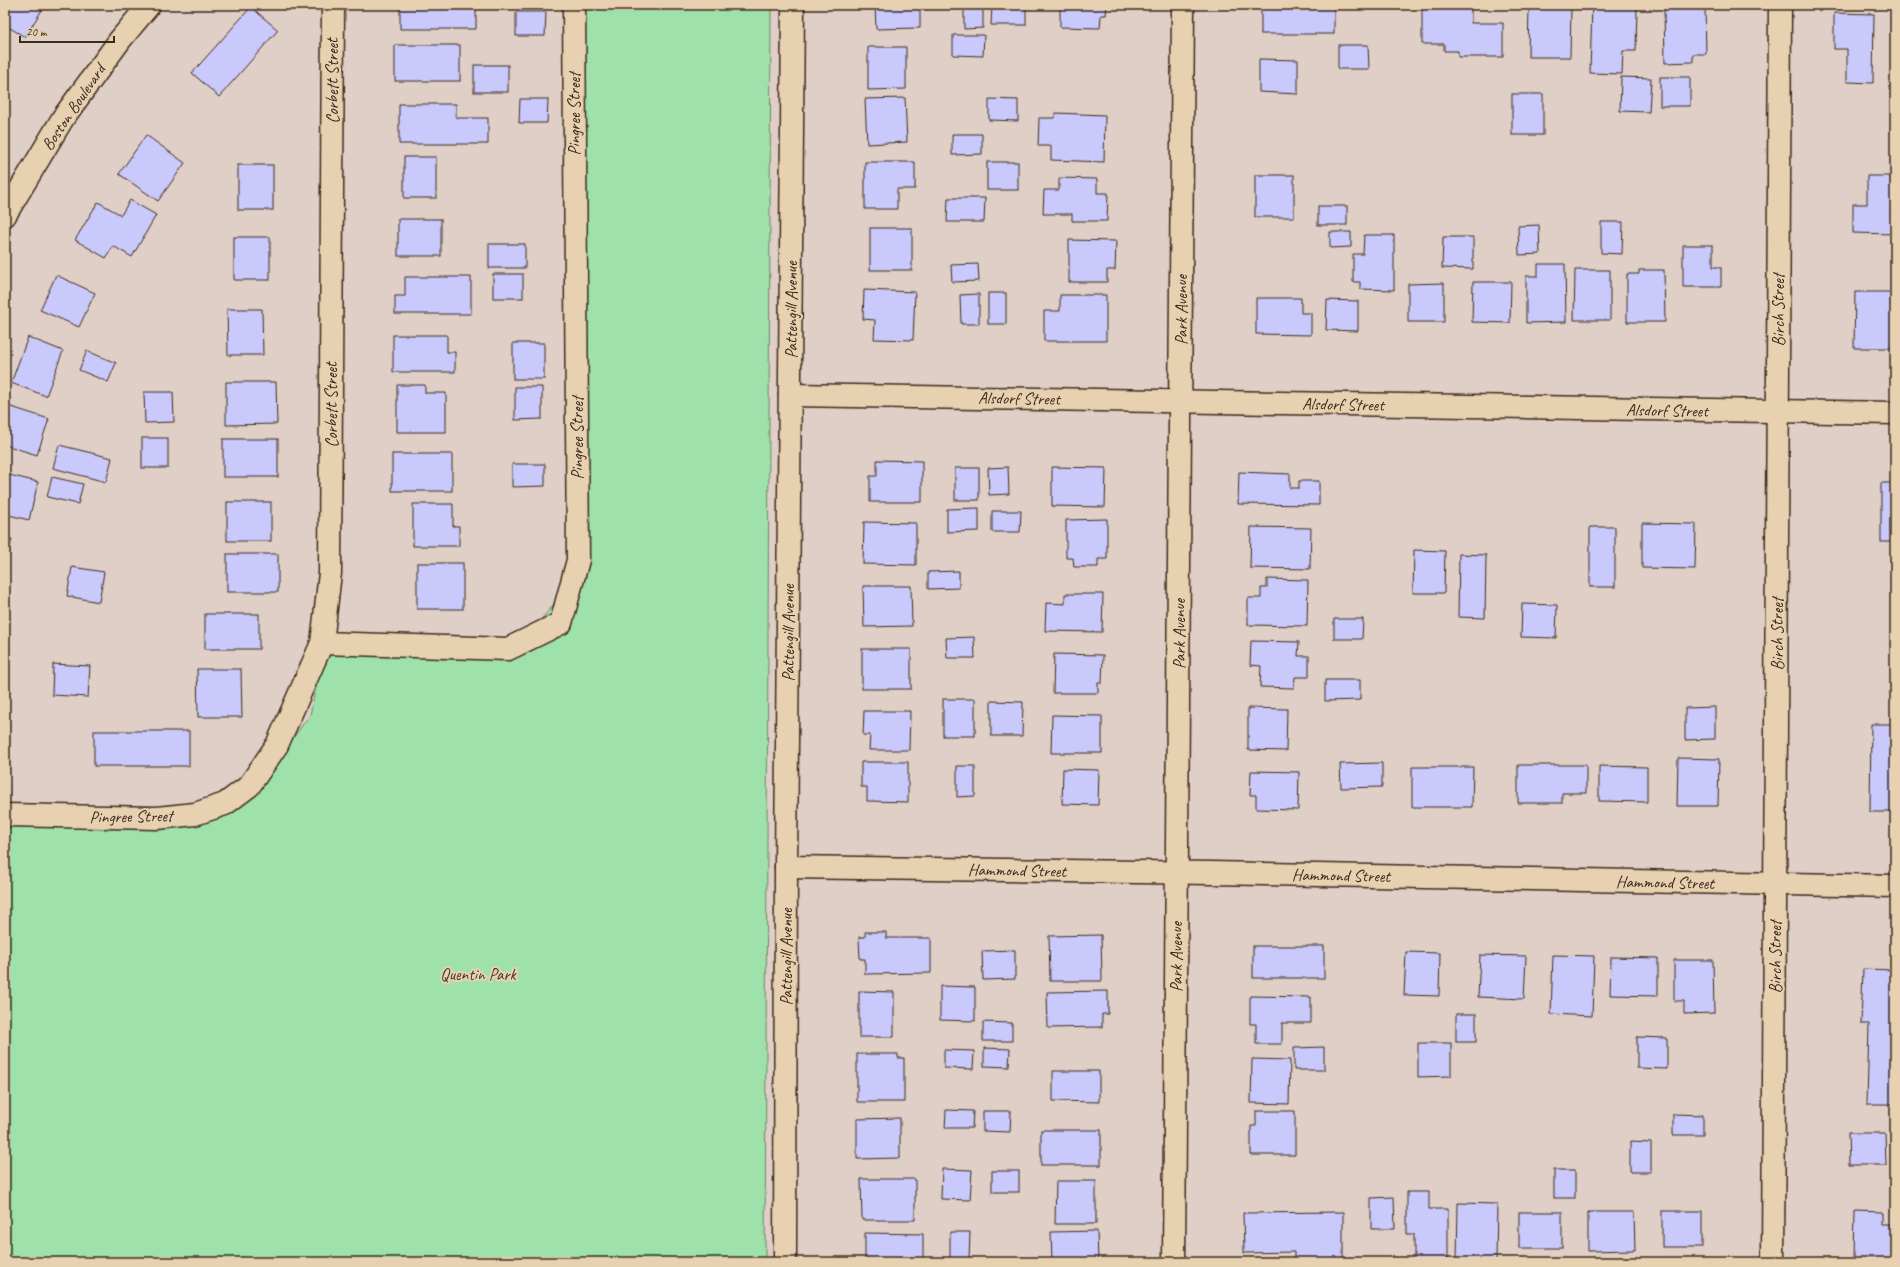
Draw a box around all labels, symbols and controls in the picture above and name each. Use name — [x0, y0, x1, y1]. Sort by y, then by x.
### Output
scale bar — [20, 18, 114, 44]
text: 20 m — [26, 24, 48, 40]
street label: Corbett Street — [322, 36, 343, 124]
street label: Boston Boulevard — [37, 58, 111, 154]
street label: Pingree Street — [564, 70, 585, 156]
street label: Pattengill Avenue — [781, 260, 802, 359]
street label: Birch Street — [1768, 271, 1789, 346]
street label: Park Avenue — [1171, 273, 1192, 345]
street label: Corbett Street — [321, 360, 342, 448]
street label: Alsdorf Street — [978, 387, 1062, 410]
street label: Alsdorf Street — [1302, 393, 1386, 416]
street label: Pingree Street — [567, 394, 588, 480]
street label: Alsdorf Street — [1626, 399, 1710, 422]
street label: Pattengill Avenue — [778, 583, 799, 682]
street label: Birch Street — [1767, 595, 1788, 670]
street label: Park Avenue — [1169, 597, 1190, 669]
street label: Pingree Street — [89, 805, 175, 828]
street label: Hammond Street — [968, 859, 1069, 882]
street label: Hammond Street — [1292, 864, 1393, 887]
street label: Hammond Street — [1616, 871, 1717, 894]
street label: Pattengill Avenue — [776, 907, 797, 1006]
street label: Birch Street — [1765, 918, 1786, 993]
street label: Park Avenue — [1166, 920, 1187, 992]
park label: Quentin Park — [440, 964, 518, 985]

